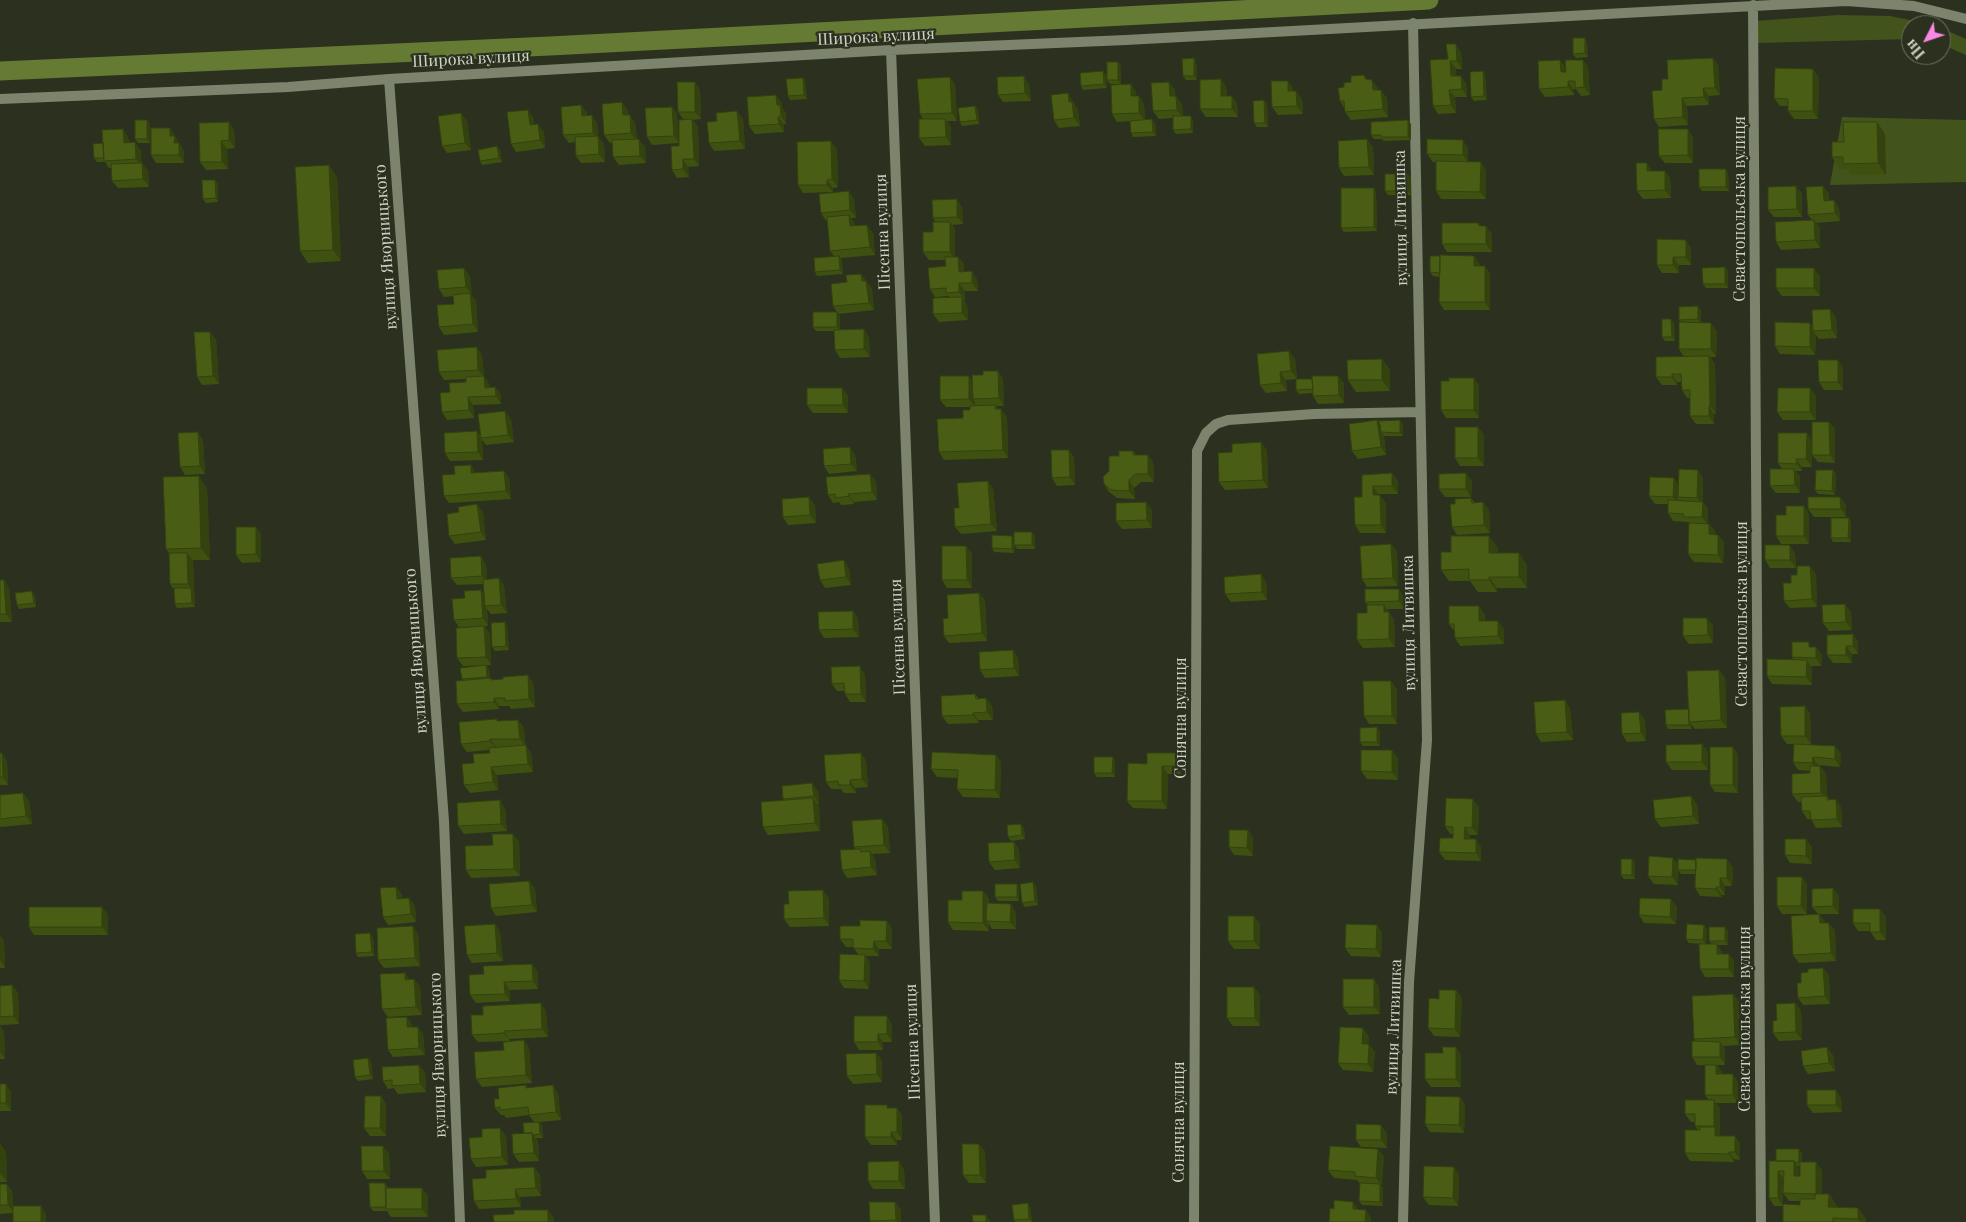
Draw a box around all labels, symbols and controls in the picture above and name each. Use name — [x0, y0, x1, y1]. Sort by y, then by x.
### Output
north arrow — [1901, 15, 1951, 65]
street label: Широка вулиця — [817, 24, 935, 50]
text: Пн — [1901, 36, 1929, 63]
street label: Широка вулиця — [412, 46, 530, 72]
street label: Севастопольська вулиця — [1730, 116, 1750, 302]
street label: вулиця Литвишка — [1390, 150, 1412, 286]
street label: вулиця Яворницького — [371, 164, 401, 330]
street label: Пісенна вулиця — [871, 173, 895, 291]
street label: Севастопольська вулиця — [1732, 521, 1752, 707]
street label: вулиця Литвишка — [1398, 555, 1420, 691]
street label: вулиця Яворницького — [401, 568, 431, 734]
street label: Пісенна вулиця — [886, 578, 910, 696]
street label: Сонячна вулиця — [1171, 657, 1191, 779]
street label: Севастопольська вулиця — [1735, 926, 1755, 1112]
street label: вулиця Литвишка — [1382, 959, 1406, 1095]
street label: вулиця Яворницького — [426, 972, 450, 1138]
street label: Пісенна вулиця — [901, 983, 925, 1101]
street label: Сонячна вулиця — [1169, 1061, 1189, 1183]

